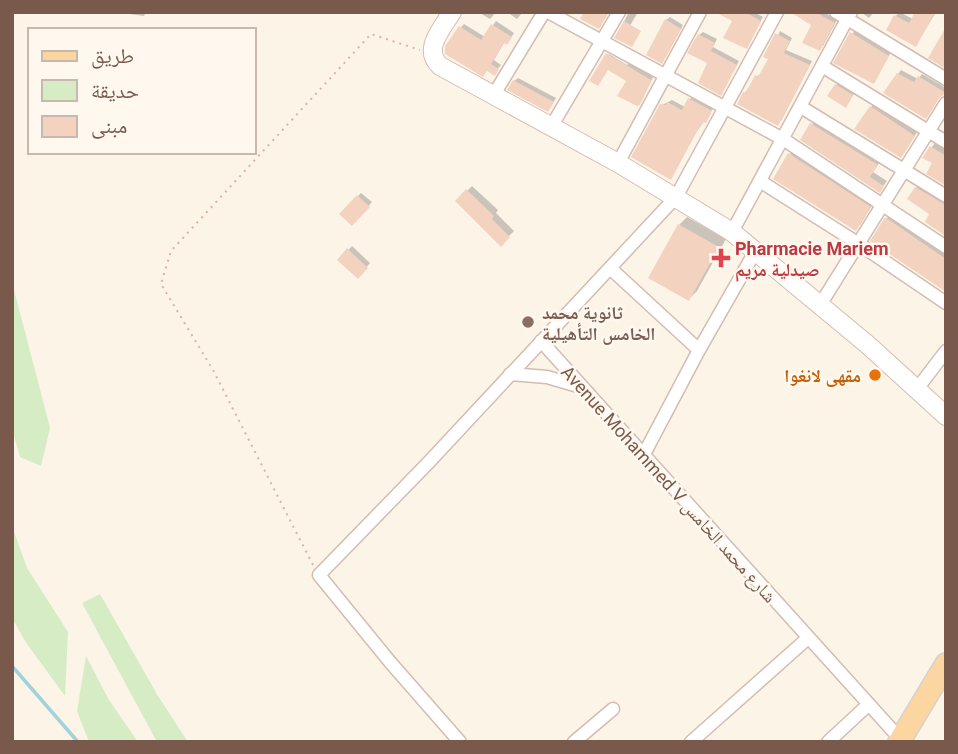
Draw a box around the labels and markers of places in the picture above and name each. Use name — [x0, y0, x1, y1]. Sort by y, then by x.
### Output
place label: Pharmacie Mariem صيدلية مريم — [735, 238, 889, 282]
marker: Pharmacie Mariem صيدلية مريم — [713, 250, 729, 266]
place label: ثانوية محمد الخامس التأهيلية — [542, 302, 655, 345]
marker: ثانوية محمد الخامس التأهيلية — [520, 314, 536, 330]
place label: مقهى لانغوا — [784, 365, 861, 387]
marker: مقهى لانغوا — [867, 367, 883, 383]

